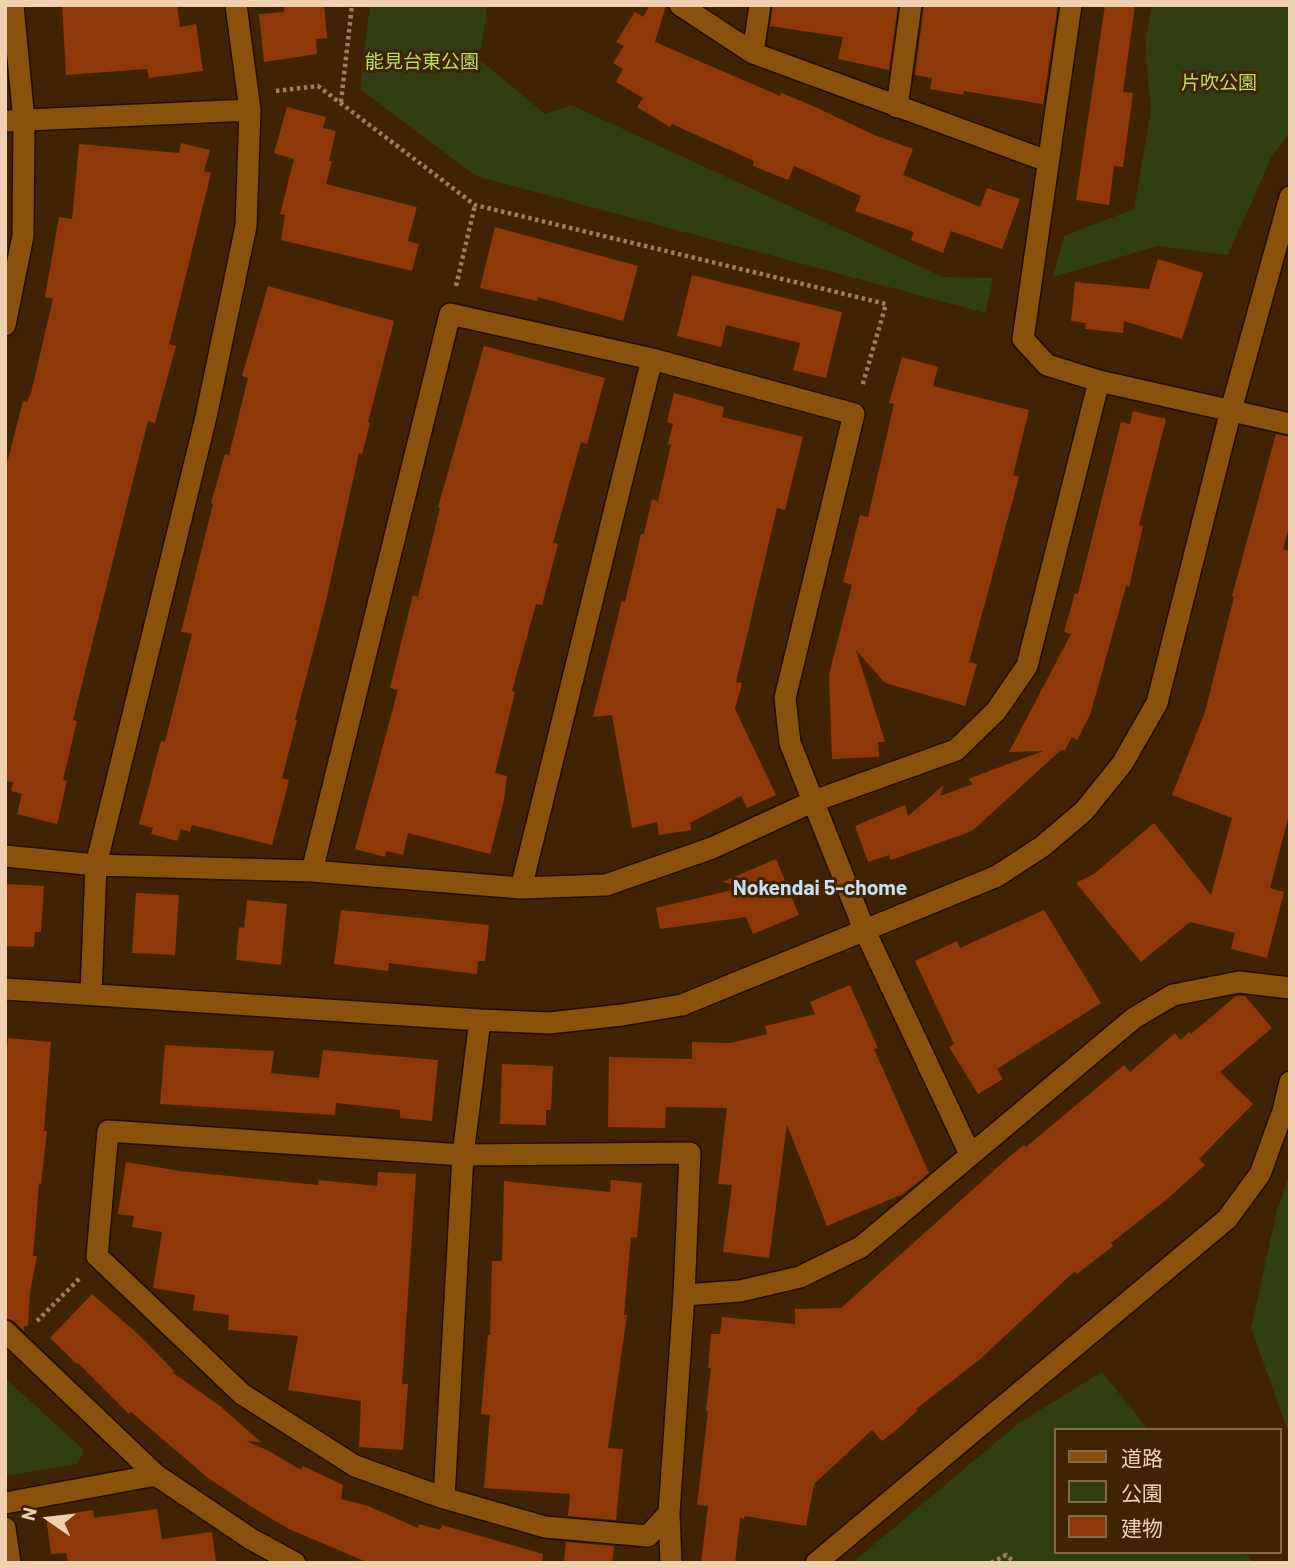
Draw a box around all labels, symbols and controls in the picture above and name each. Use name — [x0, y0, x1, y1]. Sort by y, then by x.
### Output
park label: 能見台東公園 — [365, 51, 479, 73]
park label: 片吹公園 — [1181, 72, 1257, 94]
district label: Nokendai 5-chome — [733, 875, 907, 901]
legend — [1054, 1428, 1281, 1554]
text: 道路 — [1121, 1445, 1163, 1470]
text: 公園 — [1121, 1480, 1163, 1505]
north arrow — [14, 1484, 84, 1554]
text: N — [15, 1505, 41, 1523]
text: 建物 — [1121, 1515, 1163, 1540]

